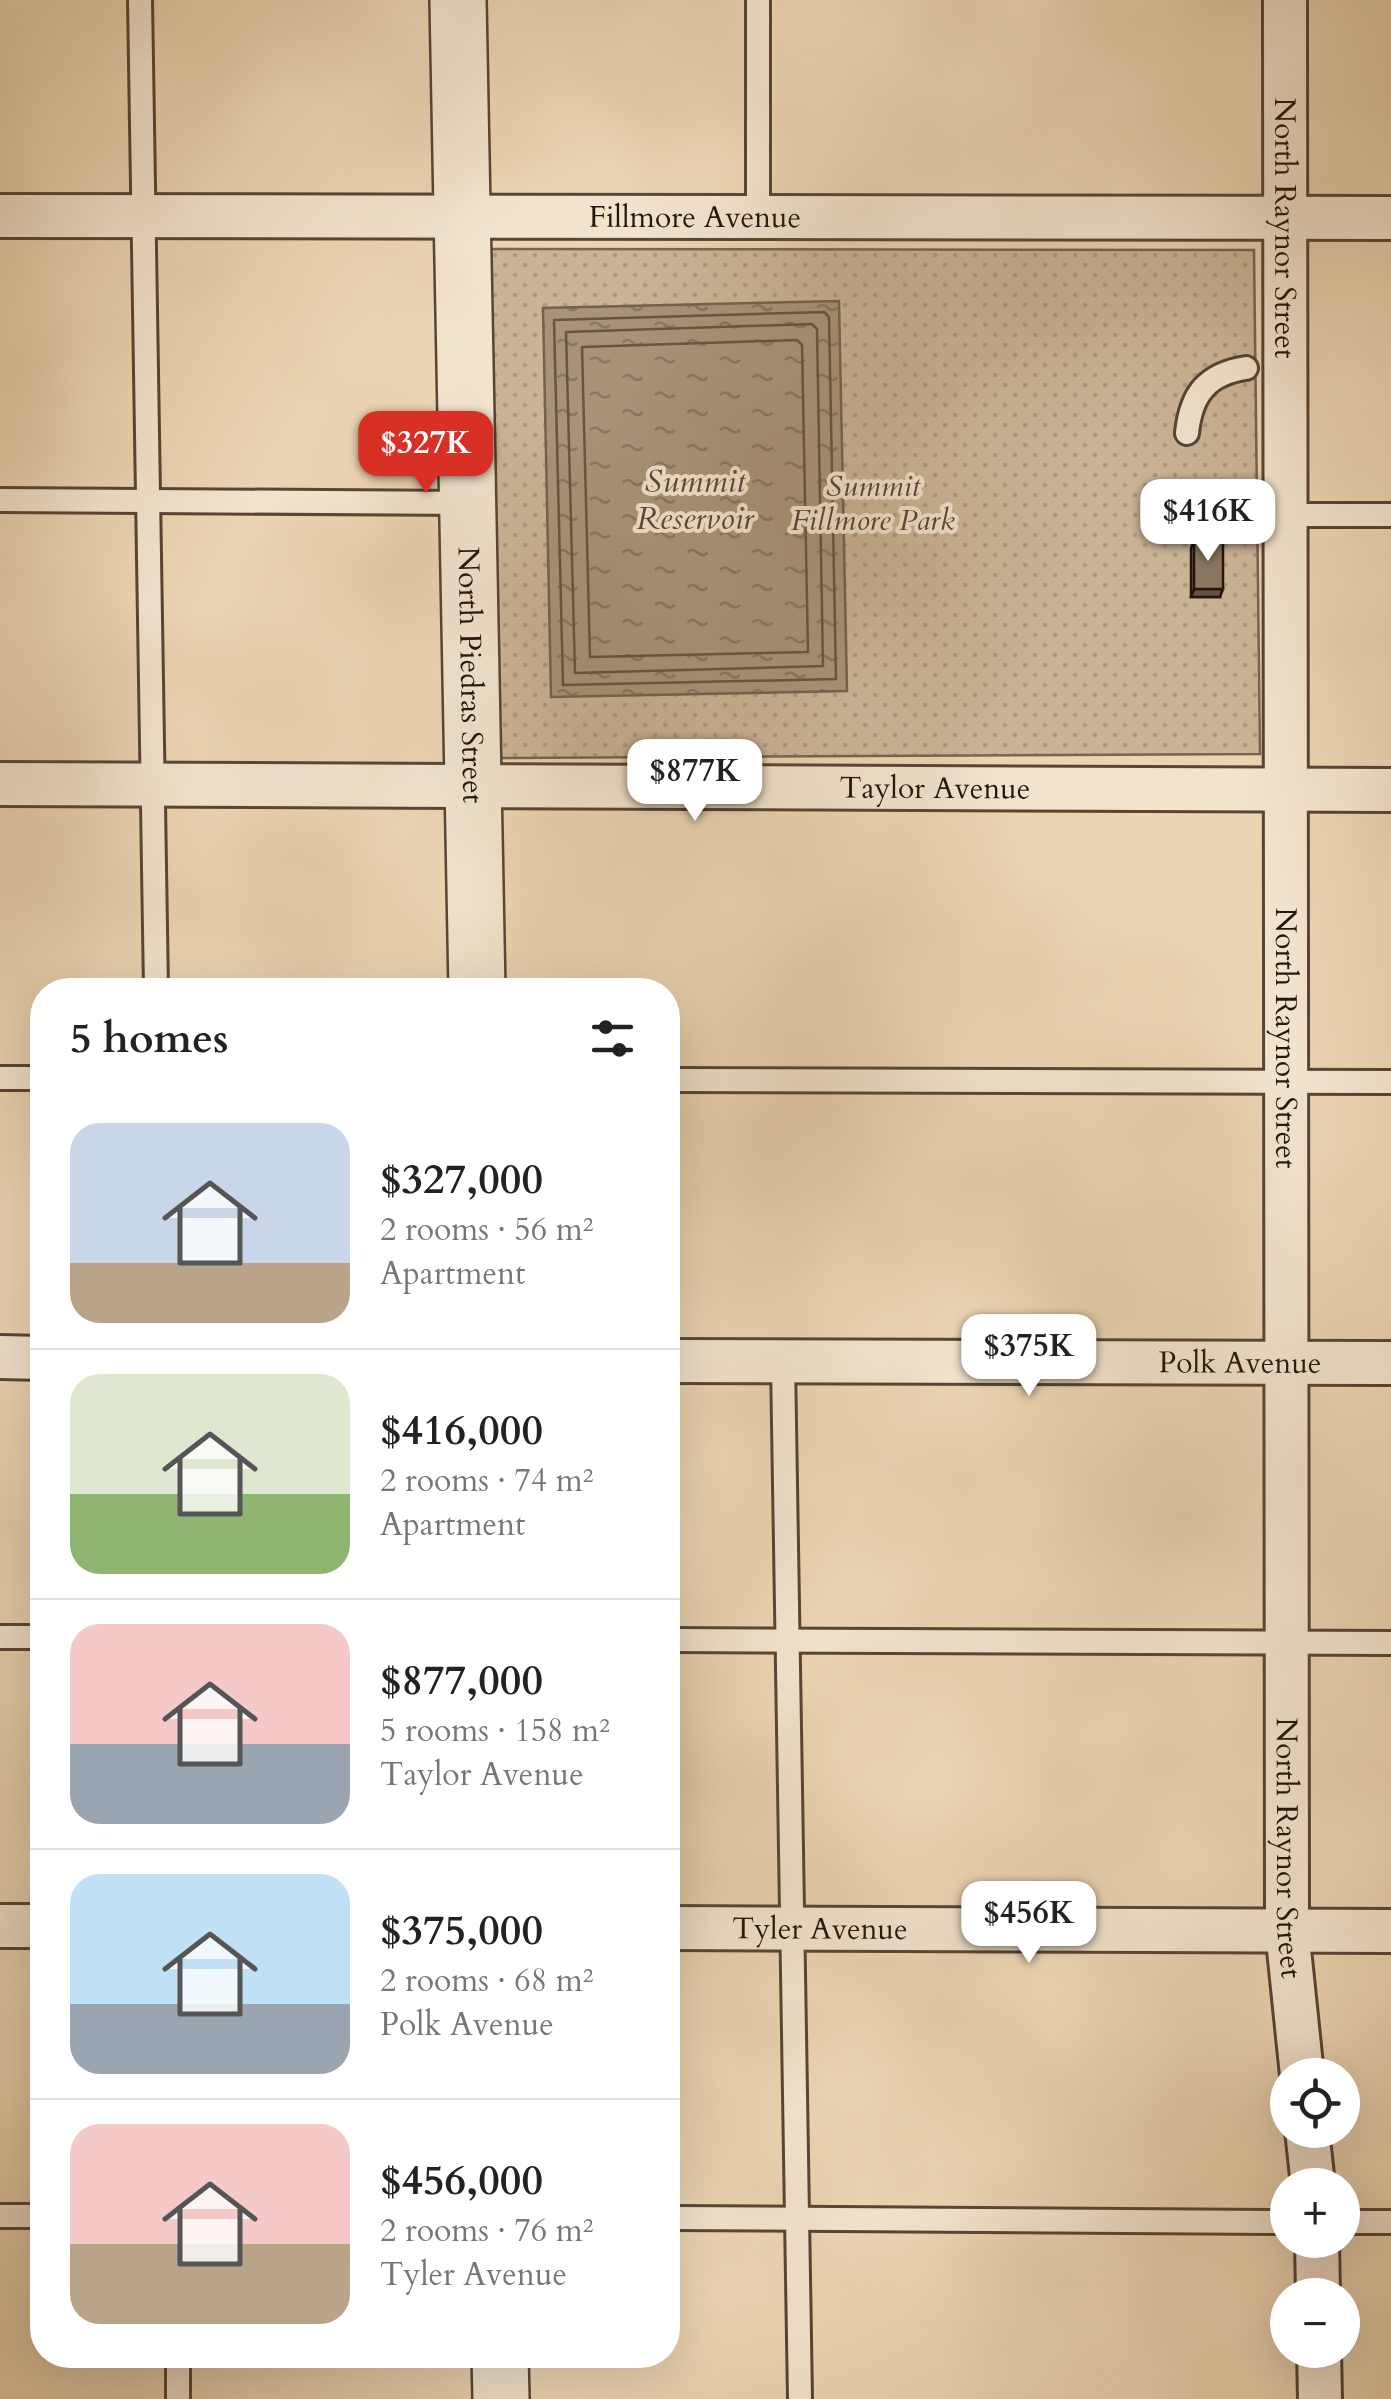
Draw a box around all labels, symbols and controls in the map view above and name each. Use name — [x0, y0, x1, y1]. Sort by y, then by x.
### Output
street label: North Raynor Street — [1264, 98, 1305, 359]
street label: Fillmore Avenue — [589, 197, 801, 238]
pin: $327K — [356, 411, 496, 496]
text: $327K — [380, 421, 472, 465]
water label: Summit Reservoir — [636, 460, 755, 541]
park label: Summit Fillmore Park — [791, 466, 955, 541]
pin: $416K — [1138, 479, 1278, 564]
text: $416K — [1162, 489, 1254, 533]
street label: North Piedras Street — [447, 546, 493, 804]
pin: $877K — [625, 739, 765, 824]
text: $877K — [649, 749, 741, 793]
street label: Taylor Avenue — [839, 768, 1031, 809]
street label: North Raynor Street — [1265, 908, 1306, 1169]
text: 5 homes — [70, 1010, 228, 1067]
icon: filters — [585, 1011, 640, 1066]
text: $327,000 — [380, 1151, 543, 1208]
icon: home — [150, 1163, 270, 1283]
text: 2 rooms · 56 m² — [380, 1208, 593, 1252]
text: Apartment — [380, 1252, 525, 1296]
pin: $375K — [959, 1314, 1099, 1399]
text: $375K — [983, 1324, 1075, 1368]
street label: Polk Avenue — [1158, 1342, 1322, 1384]
text: $416,000 — [380, 1402, 543, 1459]
icon: home — [150, 1414, 270, 1534]
text: 2 rooms · 74 m² — [380, 1459, 593, 1503]
text: Apartment — [380, 1503, 525, 1547]
text: $877,000 — [380, 1652, 543, 1709]
icon: home — [150, 1664, 270, 1784]
text: 5 rooms · 158 m² — [380, 1709, 610, 1753]
street label: North Raynor Street — [1266, 1718, 1312, 1981]
text: Taylor Avenue — [380, 1753, 584, 1797]
pin: $456K — [959, 1881, 1099, 1966]
text: $456K — [983, 1891, 1075, 1935]
text: $375,000 — [380, 1902, 543, 1959]
street label: Tyler Avenue — [732, 1908, 908, 1950]
icon: home — [150, 1914, 270, 2034]
text: 2 rooms · 68 m² — [380, 1959, 593, 2003]
text: Polk Avenue — [380, 2003, 554, 2047]
map controls — [1270, 2058, 1360, 2368]
button: locate — [1270, 2058, 1360, 2148]
text: $456,000 — [380, 2152, 543, 2209]
icon: home — [150, 2164, 270, 2284]
button: + — [1270, 2168, 1360, 2258]
text: 2 rooms · 76 m² — [380, 2209, 593, 2253]
text: Tyler Avenue — [380, 2253, 567, 2297]
button: − — [1270, 2278, 1360, 2368]

